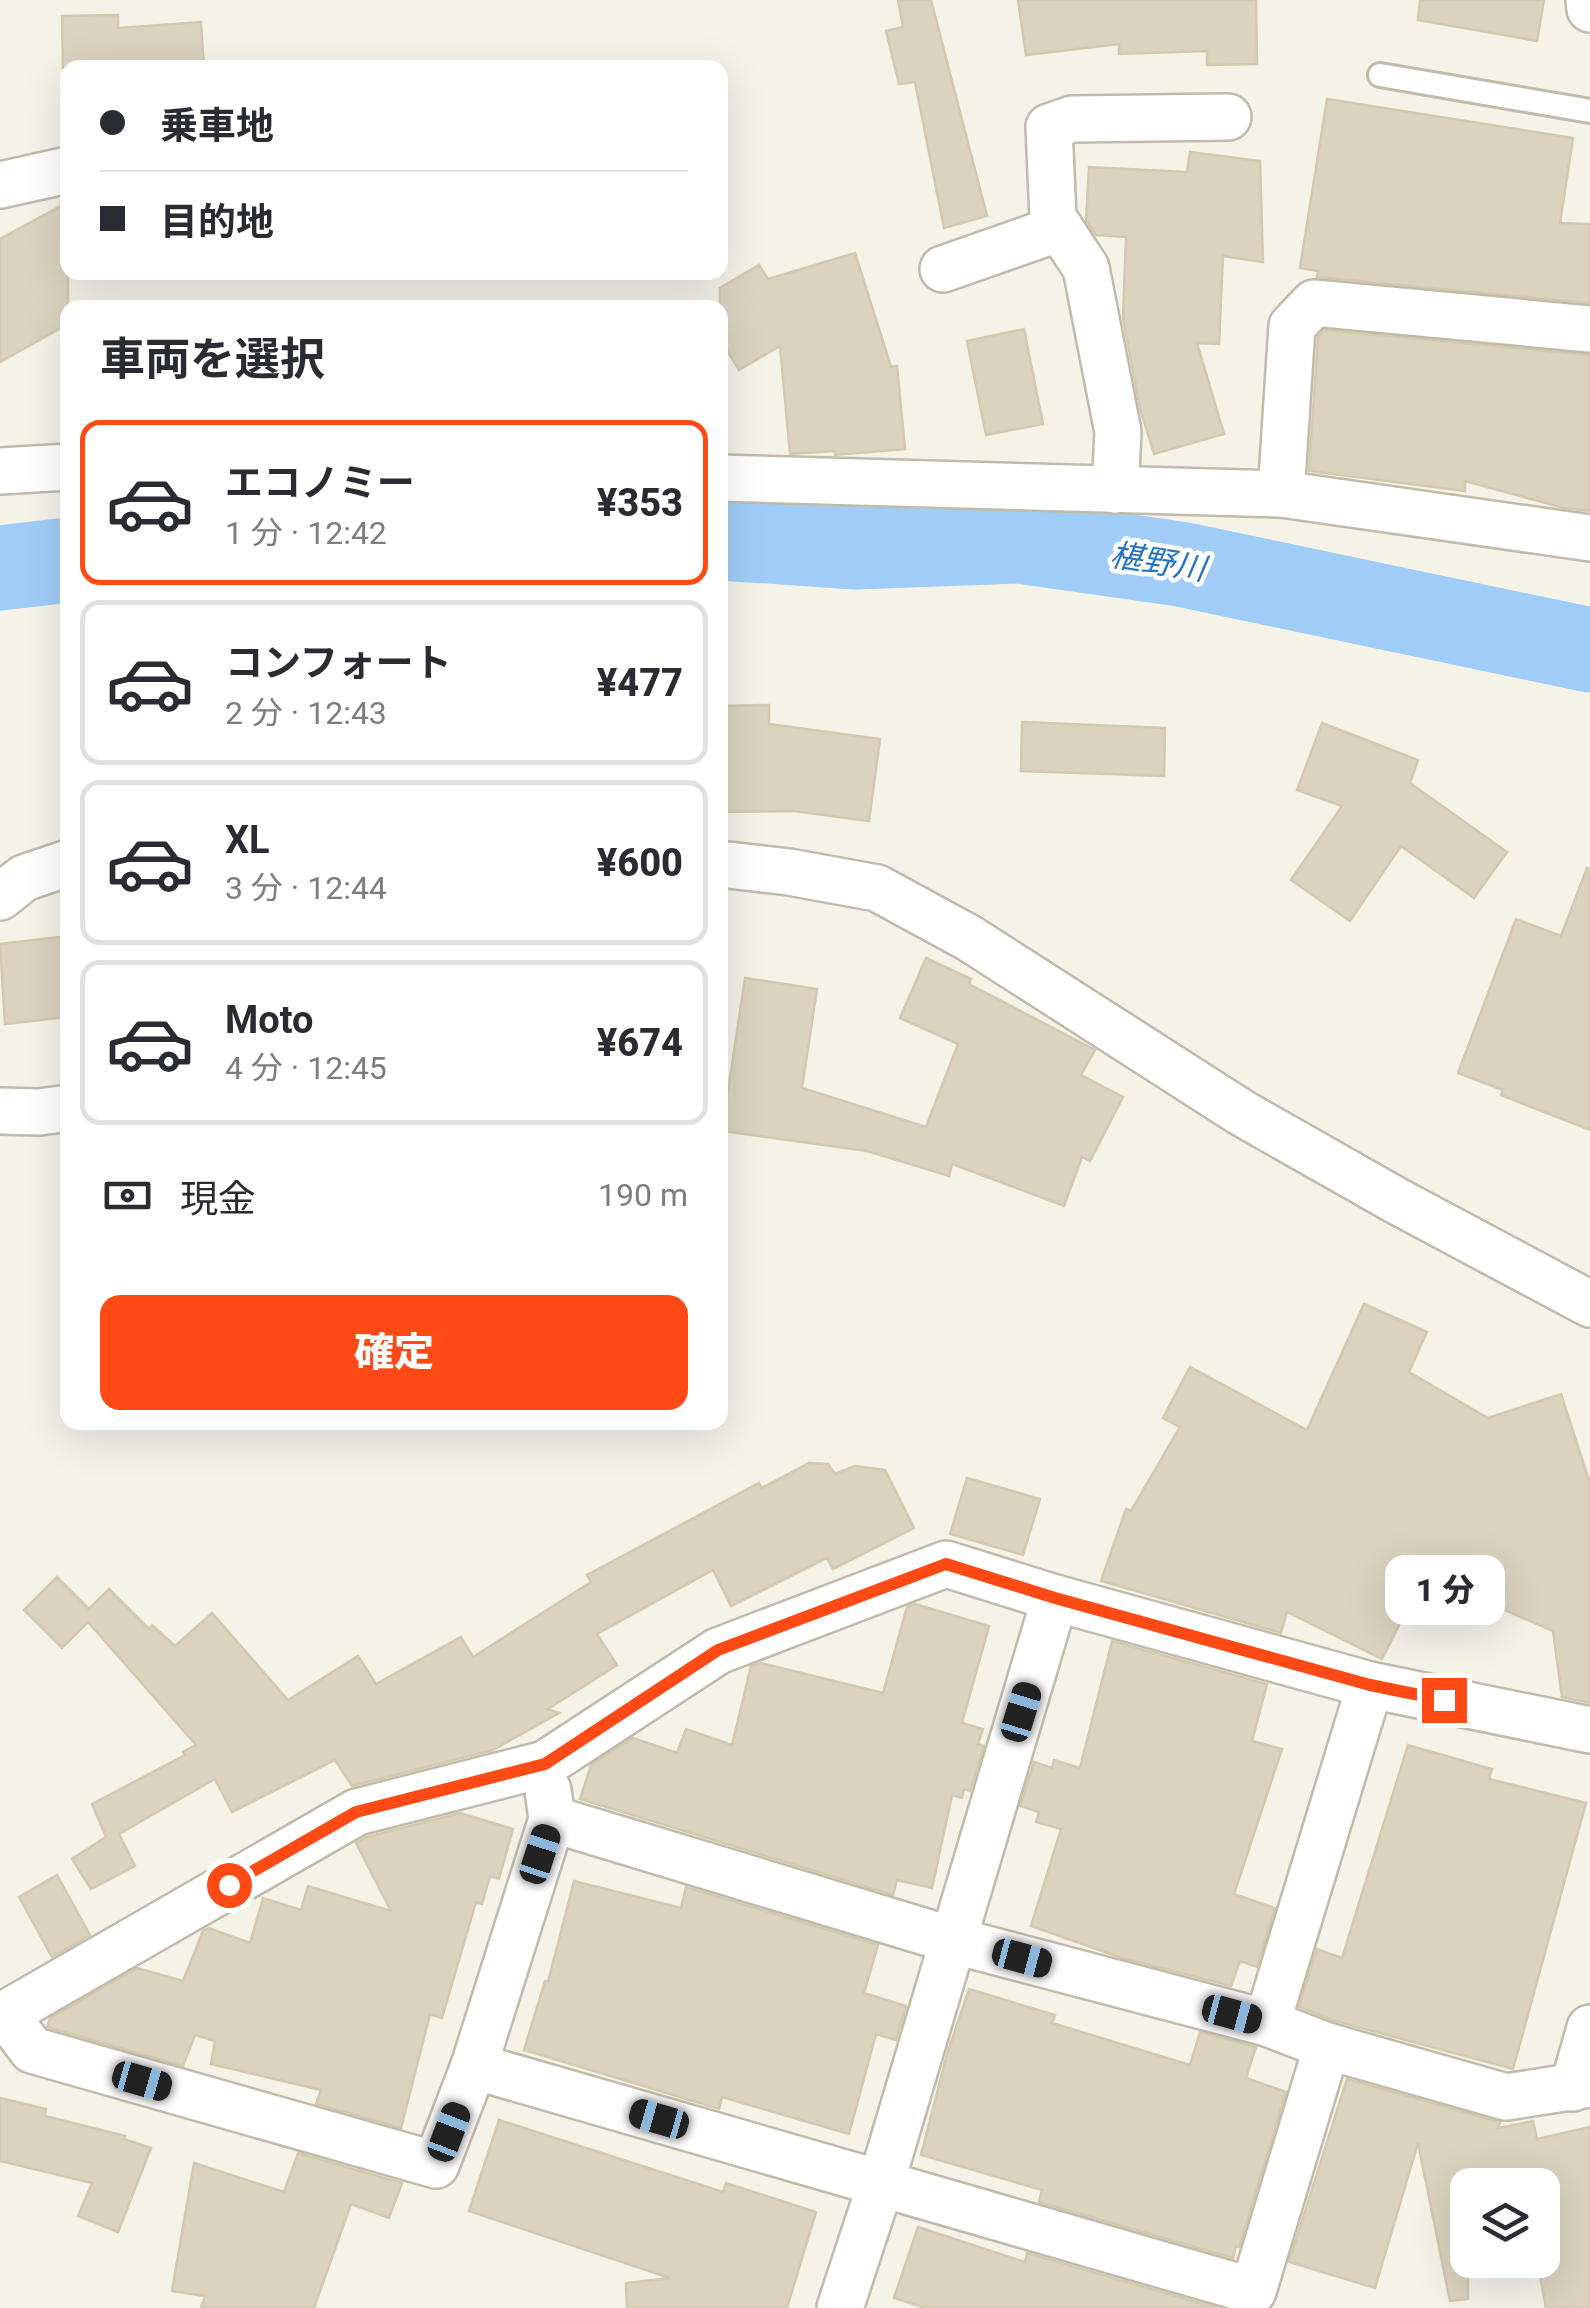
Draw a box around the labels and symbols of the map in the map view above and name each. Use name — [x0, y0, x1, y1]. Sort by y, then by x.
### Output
water label: 椹野川 — [1108, 536, 1211, 589]
callout: 1 分 — [1384, 1555, 1504, 1625]
route end — [1422, 1678, 1467, 1723]
car — [998, 1679, 1044, 1745]
car — [516, 1821, 564, 1887]
route start — [207, 1863, 252, 1908]
car — [989, 1936, 1055, 1980]
car — [1199, 1992, 1265, 2036]
car — [109, 2058, 175, 2104]
car — [626, 2096, 692, 2142]
car — [424, 2099, 474, 2165]

